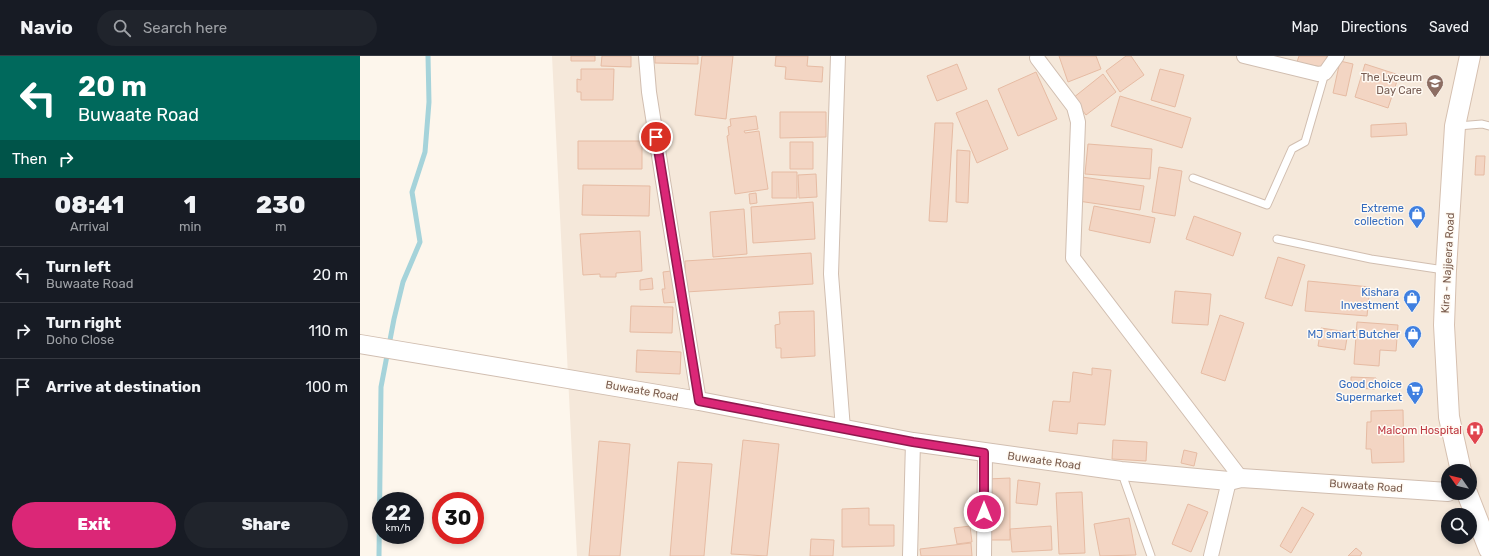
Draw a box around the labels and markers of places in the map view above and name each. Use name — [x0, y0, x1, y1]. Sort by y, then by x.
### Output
place label: The Lyceum Day Care — [1361, 71, 1422, 97]
school or university icon: The Lyceum Day Care — [1425, 73, 1445, 98]
pin — [639, 120, 673, 154]
place label: Extreme collection — [1354, 202, 1404, 228]
shop icon: Extreme collection — [1407, 204, 1427, 229]
place label: Kishara Investment — [1341, 286, 1400, 312]
shop icon: Kishara Investment — [1402, 288, 1422, 313]
shop icon: MJ smart Butcher — [1403, 324, 1423, 349]
place label: MJ smart Butcher — [1308, 328, 1401, 341]
place label: Good choice Supermarket — [1336, 378, 1403, 404]
supermarket icon: Good choice Supermarket — [1405, 380, 1425, 405]
hospital icon: Malcom Hospital — [1465, 420, 1485, 445]
place label: Malcom Hospital — [1378, 424, 1462, 437]

